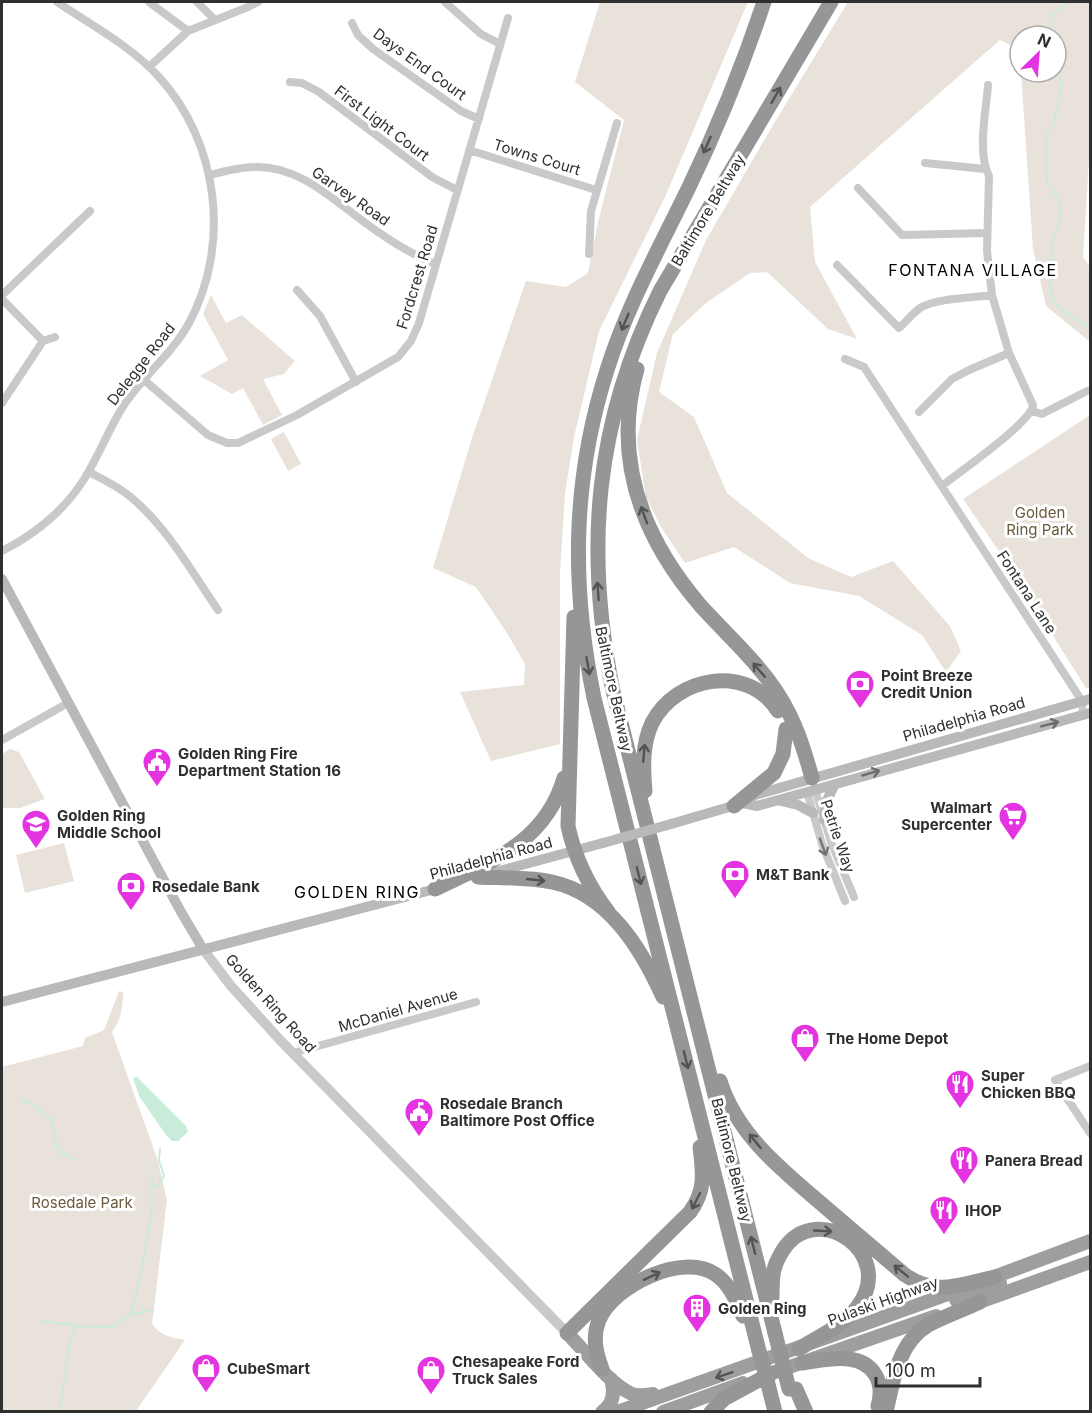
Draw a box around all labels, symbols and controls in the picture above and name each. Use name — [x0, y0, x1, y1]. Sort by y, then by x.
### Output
street label: Days End Court — [370, 24, 470, 104]
north arrow — [1008, 24, 1068, 84]
text: N — [1035, 29, 1054, 52]
street label: First Light Court — [331, 81, 433, 165]
one-way arrow — [770, 87, 782, 104]
street label: Towns Court — [491, 135, 583, 179]
one-way arrow — [701, 136, 713, 154]
street label: Baltimore Beltway — [667, 150, 749, 270]
street label: Garvey Road — [308, 162, 394, 230]
street label: Fordcrest Road — [392, 223, 442, 331]
district label: FONTANA VILLAGE — [888, 260, 1058, 280]
one-way arrow — [618, 313, 629, 331]
street label: Delegge Road — [103, 319, 179, 409]
park label: Golden Ring Park — [1006, 503, 1075, 539]
one-way arrow — [638, 506, 649, 525]
street label: Fontana Lane — [993, 547, 1061, 637]
one-way arrow — [592, 581, 603, 601]
street label: Baltimore Beltway — [591, 625, 637, 754]
one-way arrow — [583, 655, 594, 675]
one-way arrow — [752, 663, 766, 678]
place label: Point Breeze Credit Union — [881, 666, 973, 702]
bank icon: Point Breeze Credit Union — [844, 668, 876, 710]
street label: Philadelphia Road — [901, 692, 1027, 746]
one-way arrow — [1040, 717, 1059, 729]
place label: Golden Ring Fire Department Station 16 — [178, 744, 341, 780]
one-way arrow — [639, 744, 650, 763]
public building icon: Golden Ring Fire Department Station 16 — [141, 746, 173, 788]
one-way arrow — [862, 767, 881, 778]
street label: Petrie Way — [817, 797, 860, 876]
place label: Walmart Supercenter — [901, 798, 993, 834]
supermarket icon: Walmart Supercenter — [997, 800, 1029, 842]
place label: Golden Ring Middle School — [57, 806, 161, 842]
school or university icon: Golden Ring Middle School — [20, 808, 52, 850]
street label: Philadelphia Road — [428, 832, 554, 884]
one-way arrow — [819, 838, 830, 856]
bank icon: M&T Bank — [719, 858, 751, 900]
place label: M&T Bank — [756, 865, 830, 884]
one-way arrow — [634, 866, 646, 885]
bank icon: Rosedale Bank — [115, 870, 147, 912]
one-way arrow — [526, 875, 546, 886]
place label: Rosedale Bank — [152, 877, 260, 896]
district label: GOLDEN RING — [294, 882, 420, 902]
street label: Golden Ring Road — [222, 950, 320, 1056]
street label: McDaniel Avenue — [336, 984, 460, 1036]
shop icon: The Home Depot — [789, 1022, 821, 1064]
place label: The Home Depot — [826, 1029, 949, 1048]
one-way arrow — [681, 1050, 693, 1069]
place label: Super Chicken BBQ — [981, 1066, 1076, 1102]
restaurant icon: Super Chicken BBQ — [944, 1068, 976, 1110]
place label: Rosedale Branch Baltimore Post Office — [440, 1094, 595, 1130]
public building icon: Rosedale Branch Baltimore Post Office — [403, 1096, 435, 1138]
street label: Baltimore Beltway — [707, 1096, 757, 1225]
one-way arrow — [749, 1134, 762, 1150]
restaurant icon: Panera Bread — [948, 1144, 980, 1186]
place label: Panera Bread — [985, 1151, 1083, 1170]
one-way arrow — [690, 1192, 702, 1209]
park label: Rosedale Park — [31, 1193, 133, 1212]
restaurant icon: IHOP — [928, 1194, 960, 1236]
place label: IHOP — [965, 1201, 1002, 1220]
one-way arrow — [812, 1226, 832, 1237]
one-way arrow — [747, 1236, 759, 1255]
one-way arrow — [893, 1265, 909, 1278]
one-way arrow — [642, 1270, 660, 1281]
street label: Pulaski Highway — [825, 1272, 941, 1330]
building icon: Golden Ring — [681, 1292, 713, 1334]
place label: Golden Ring — [718, 1299, 807, 1318]
scale bar — [876, 1350, 980, 1388]
shop icon: CubeSmart — [190, 1352, 222, 1394]
place label: Chesapeake Ford Truck Sales — [452, 1352, 579, 1388]
shop icon: Chesapeake Ford Truck Sales — [415, 1354, 447, 1396]
place label: CubeSmart — [227, 1359, 310, 1378]
text: 100 m — [885, 1360, 936, 1381]
one-way arrow — [715, 1370, 733, 1381]

